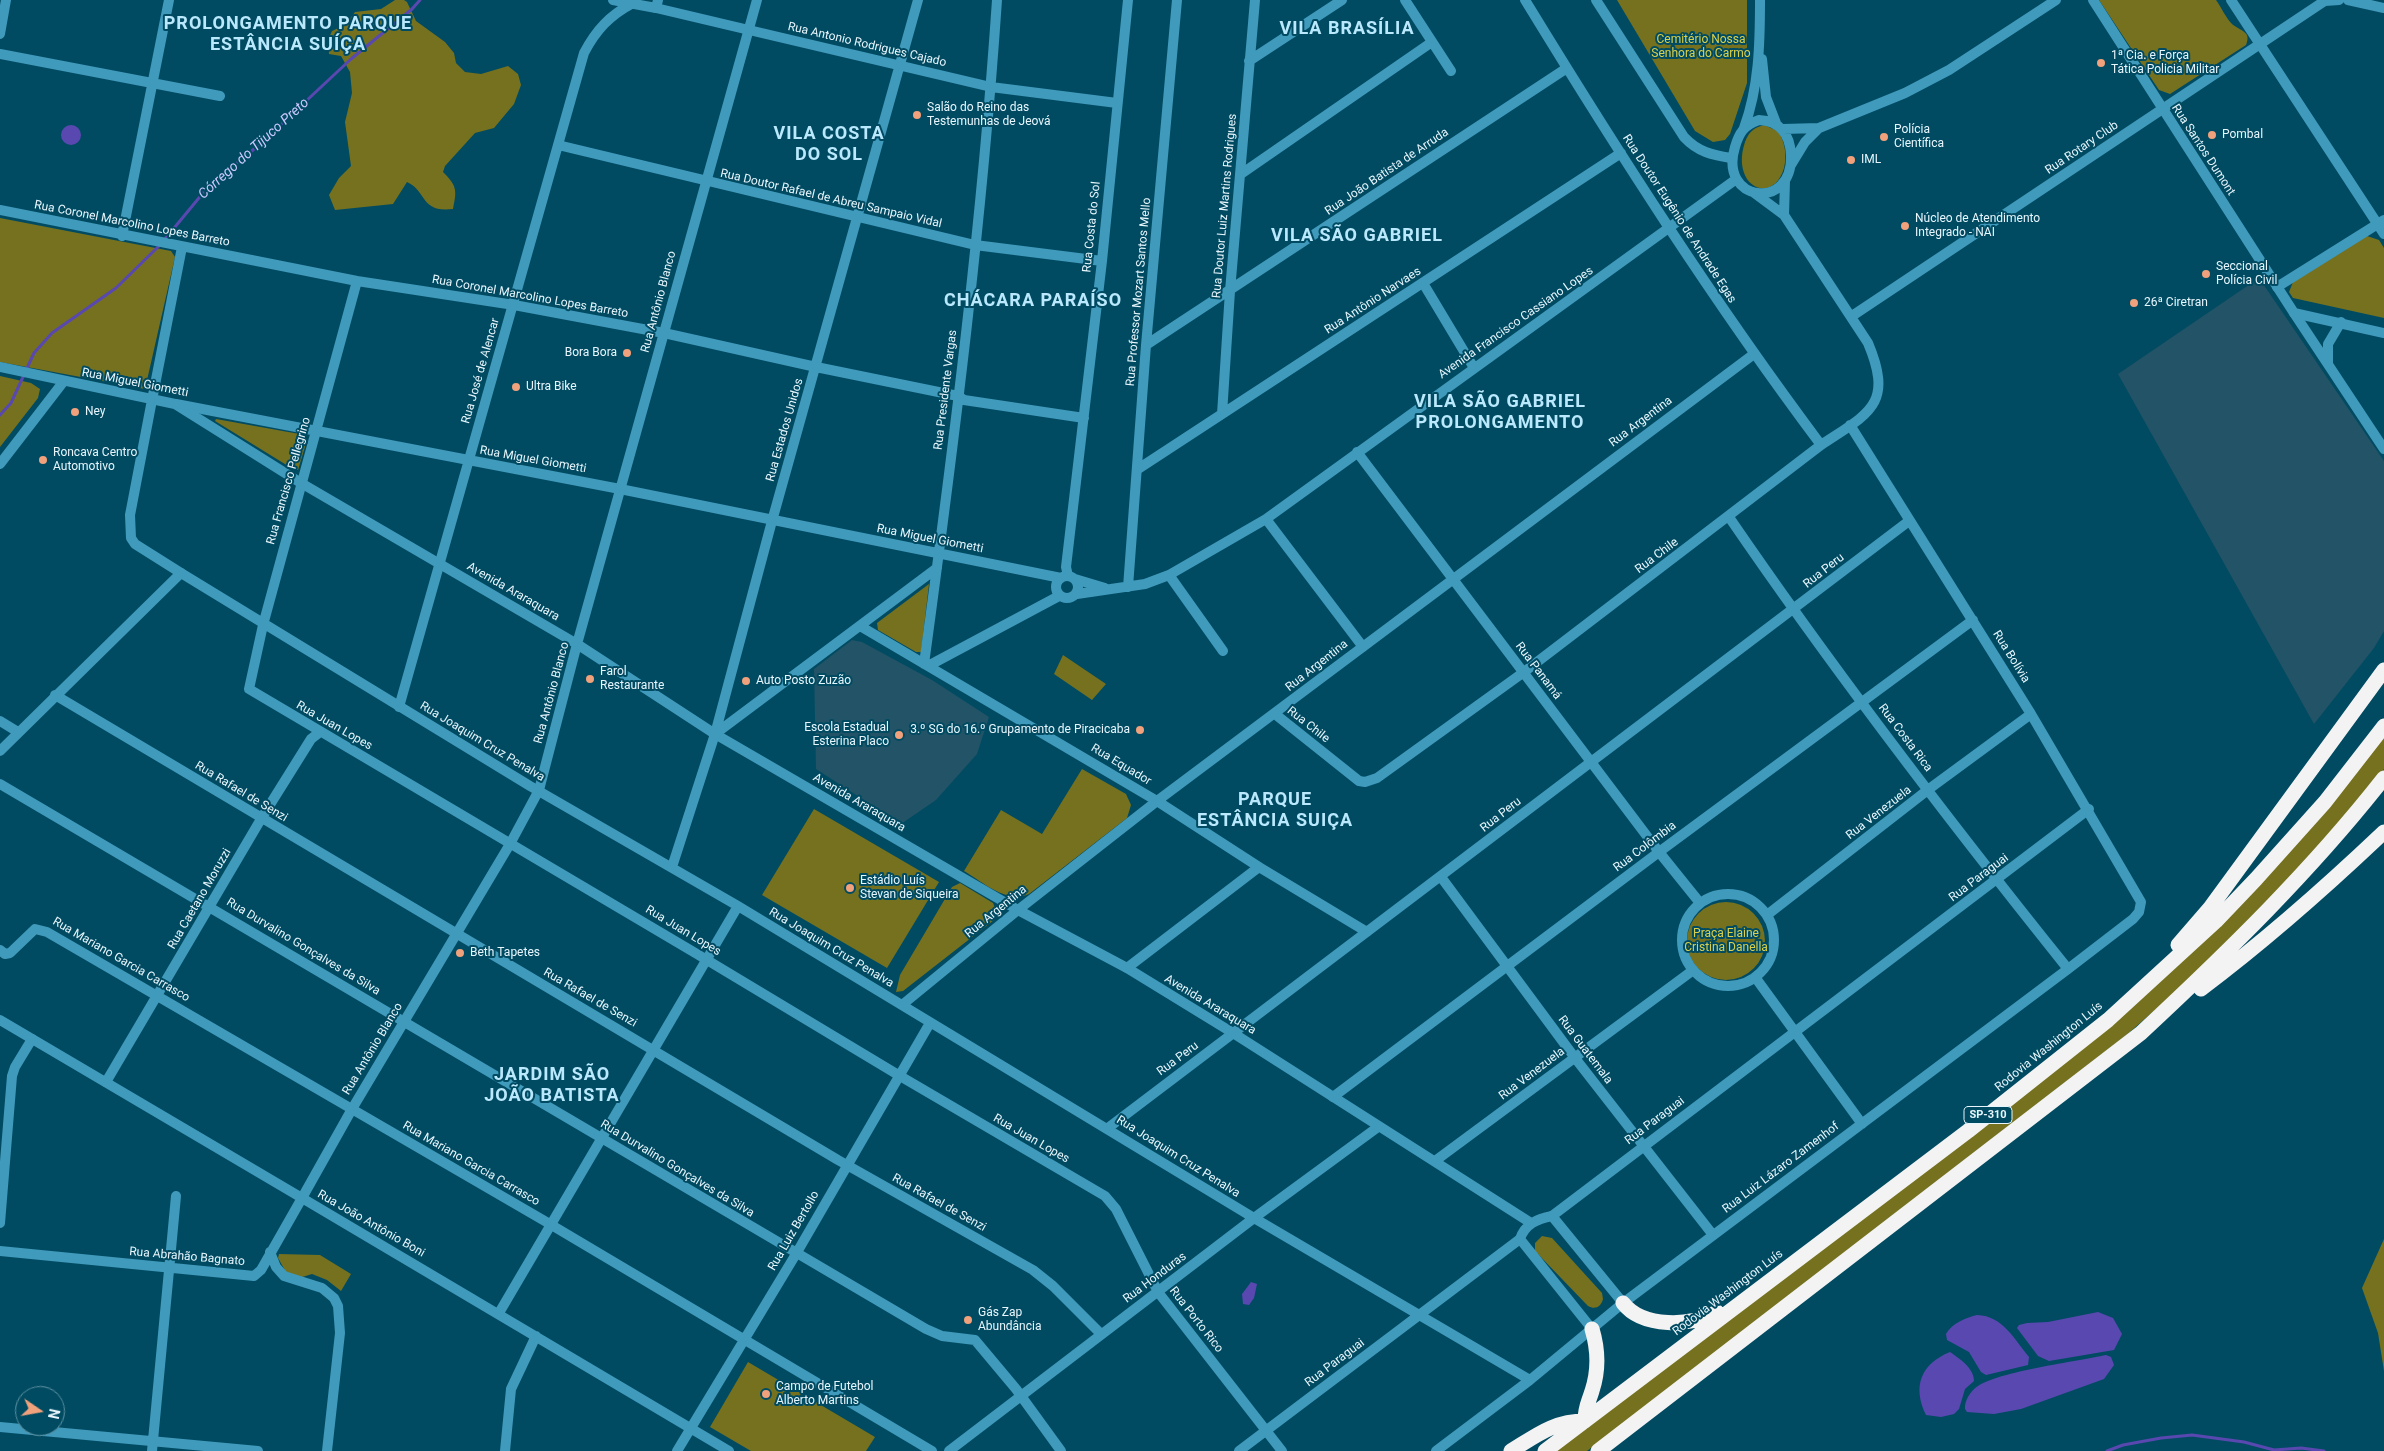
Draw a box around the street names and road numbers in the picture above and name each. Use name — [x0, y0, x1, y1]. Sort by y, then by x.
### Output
street label: Rua Antonio Rodrigues Cajado — [786, 20, 948, 70]
street label: Rua Santos Dumont — [2168, 102, 2238, 198]
street label: Rua Doutor Luiz Martins Rodrigues — [1210, 113, 1240, 299]
street label: Rua Rotary Club — [2043, 118, 2121, 178]
street label: Rua João Batista de Arruda — [1323, 125, 1451, 219]
street label: Rua Doutor Eugênio de Andrade Egas — [1619, 132, 1739, 306]
street label: Rua Doutor Rafael de Abreu Sampaio Vidal — [719, 166, 943, 232]
street label: Rua Costa do Sol — [1080, 181, 1104, 273]
street label: Rua Professor Mozart Santos Mello — [1124, 197, 1154, 387]
street label: Rua Coronel Marcolino Lopes Barreto — [33, 198, 231, 250]
street label: Rua Antônio Blanco — [639, 250, 679, 354]
street label: Rua Antônio Narvaes — [1322, 264, 1424, 338]
street label: Avenida Francisco Cassiano Lopes — [1436, 264, 1596, 382]
street label: Rua Coronel Marcolino Lopes Barreto — [431, 273, 629, 321]
street label: Rua José de Alencar — [459, 317, 503, 425]
street label: Rua Presidente Vargas — [931, 329, 961, 451]
street label: Rua Miguel Giometti — [81, 366, 189, 400]
street label: Rua Estados Unidos — [763, 377, 807, 483]
street label: Rua Argentina — [1607, 394, 1675, 450]
street label: Rua Francisco Pellegrino — [264, 416, 314, 546]
street label: Rua Miguel Giometti — [479, 444, 587, 476]
street label: Rua Miguel Giometti — [876, 522, 984, 556]
street label: Rua Chile — [1633, 535, 1681, 577]
street label: Rua Peru — [1801, 551, 1847, 591]
street label: Avenida Araraquara — [464, 560, 562, 624]
street label: Rua Bolívia — [1989, 628, 2033, 686]
street label: Rua Argentina — [1283, 637, 1351, 695]
street label: Rua Panamá — [1512, 640, 1564, 702]
street label: Rua Antônio Blanco — [532, 641, 572, 745]
street label: Rua Juan Lopes — [293, 698, 375, 754]
street label: Rua Joaquim Cruz Penalva — [417, 699, 547, 785]
street label: Rua Costa Rica — [1875, 701, 1935, 775]
street label: Rua Chile — [1284, 704, 1332, 746]
street label: Rua Equador — [1088, 741, 1154, 789]
street label: Rua Rafael de Senzi — [192, 759, 290, 825]
street label: Avenida Araraquara — [810, 771, 908, 835]
street label: Rua Venezuela — [1844, 783, 1914, 843]
street label: Rua Peru — [1478, 795, 1524, 835]
street label: Rua Colômbia — [1611, 819, 1679, 875]
street label: Rua Caetano Moruzzi — [165, 846, 235, 952]
street label: Rua Paraguai — [1946, 851, 2012, 905]
street label: Rua Argentina — [962, 883, 1030, 941]
street label: Rua Durvalino Gonçalves da Silva — [224, 895, 382, 999]
street label: Rua Juan Lopes — [643, 903, 723, 959]
street label: Rua Joaquim Cruz Penalva — [766, 905, 896, 991]
street label: Rua Mariano Garcia Carrasco — [50, 915, 192, 1005]
street label: Rua Rafael de Senzi — [541, 965, 639, 1031]
street label: Avenida Araraquara — [1162, 972, 1258, 1038]
street label: Rodovia Washington Luís — [1992, 999, 2106, 1095]
street label: Rua Antônio Blanco — [340, 1000, 406, 1098]
street label: Rua Guatemala — [1555, 1013, 1615, 1087]
street label: Rua Peru — [1154, 1039, 1202, 1079]
street label: Rua Venezuela — [1496, 1045, 1568, 1103]
street label: Rua Paraguai — [1622, 1094, 1688, 1148]
road number: SP-310 — [1964, 1106, 2012, 1124]
street label: Rua Juan Lopes — [990, 1111, 1072, 1167]
street label: Rua Joaquim Cruz Penalva — [1114, 1113, 1242, 1201]
street label: Rua Durvalino Gonçalves da Silva — [598, 1117, 756, 1221]
street label: Rua Mariano Garcia Carrasco — [400, 1119, 542, 1209]
street label: Rua Luiz Lázaro Zamenhof — [1720, 1119, 1842, 1217]
street label: Rua Rafael de Senzi — [889, 1171, 989, 1235]
street label: Rua João Antônio Boni — [315, 1187, 427, 1261]
street label: Rua Luiz Bertollo — [765, 1189, 823, 1273]
street label: Rua Abrahão Bagnato — [129, 1245, 245, 1269]
street label: Rodovia Washington Luís — [1670, 1247, 1786, 1339]
street label: Rua Honduras — [1121, 1250, 1189, 1306]
street label: Rua Porto Rico — [1166, 1284, 1226, 1356]
street label: Rua Paraguai — [1302, 1336, 1368, 1390]

